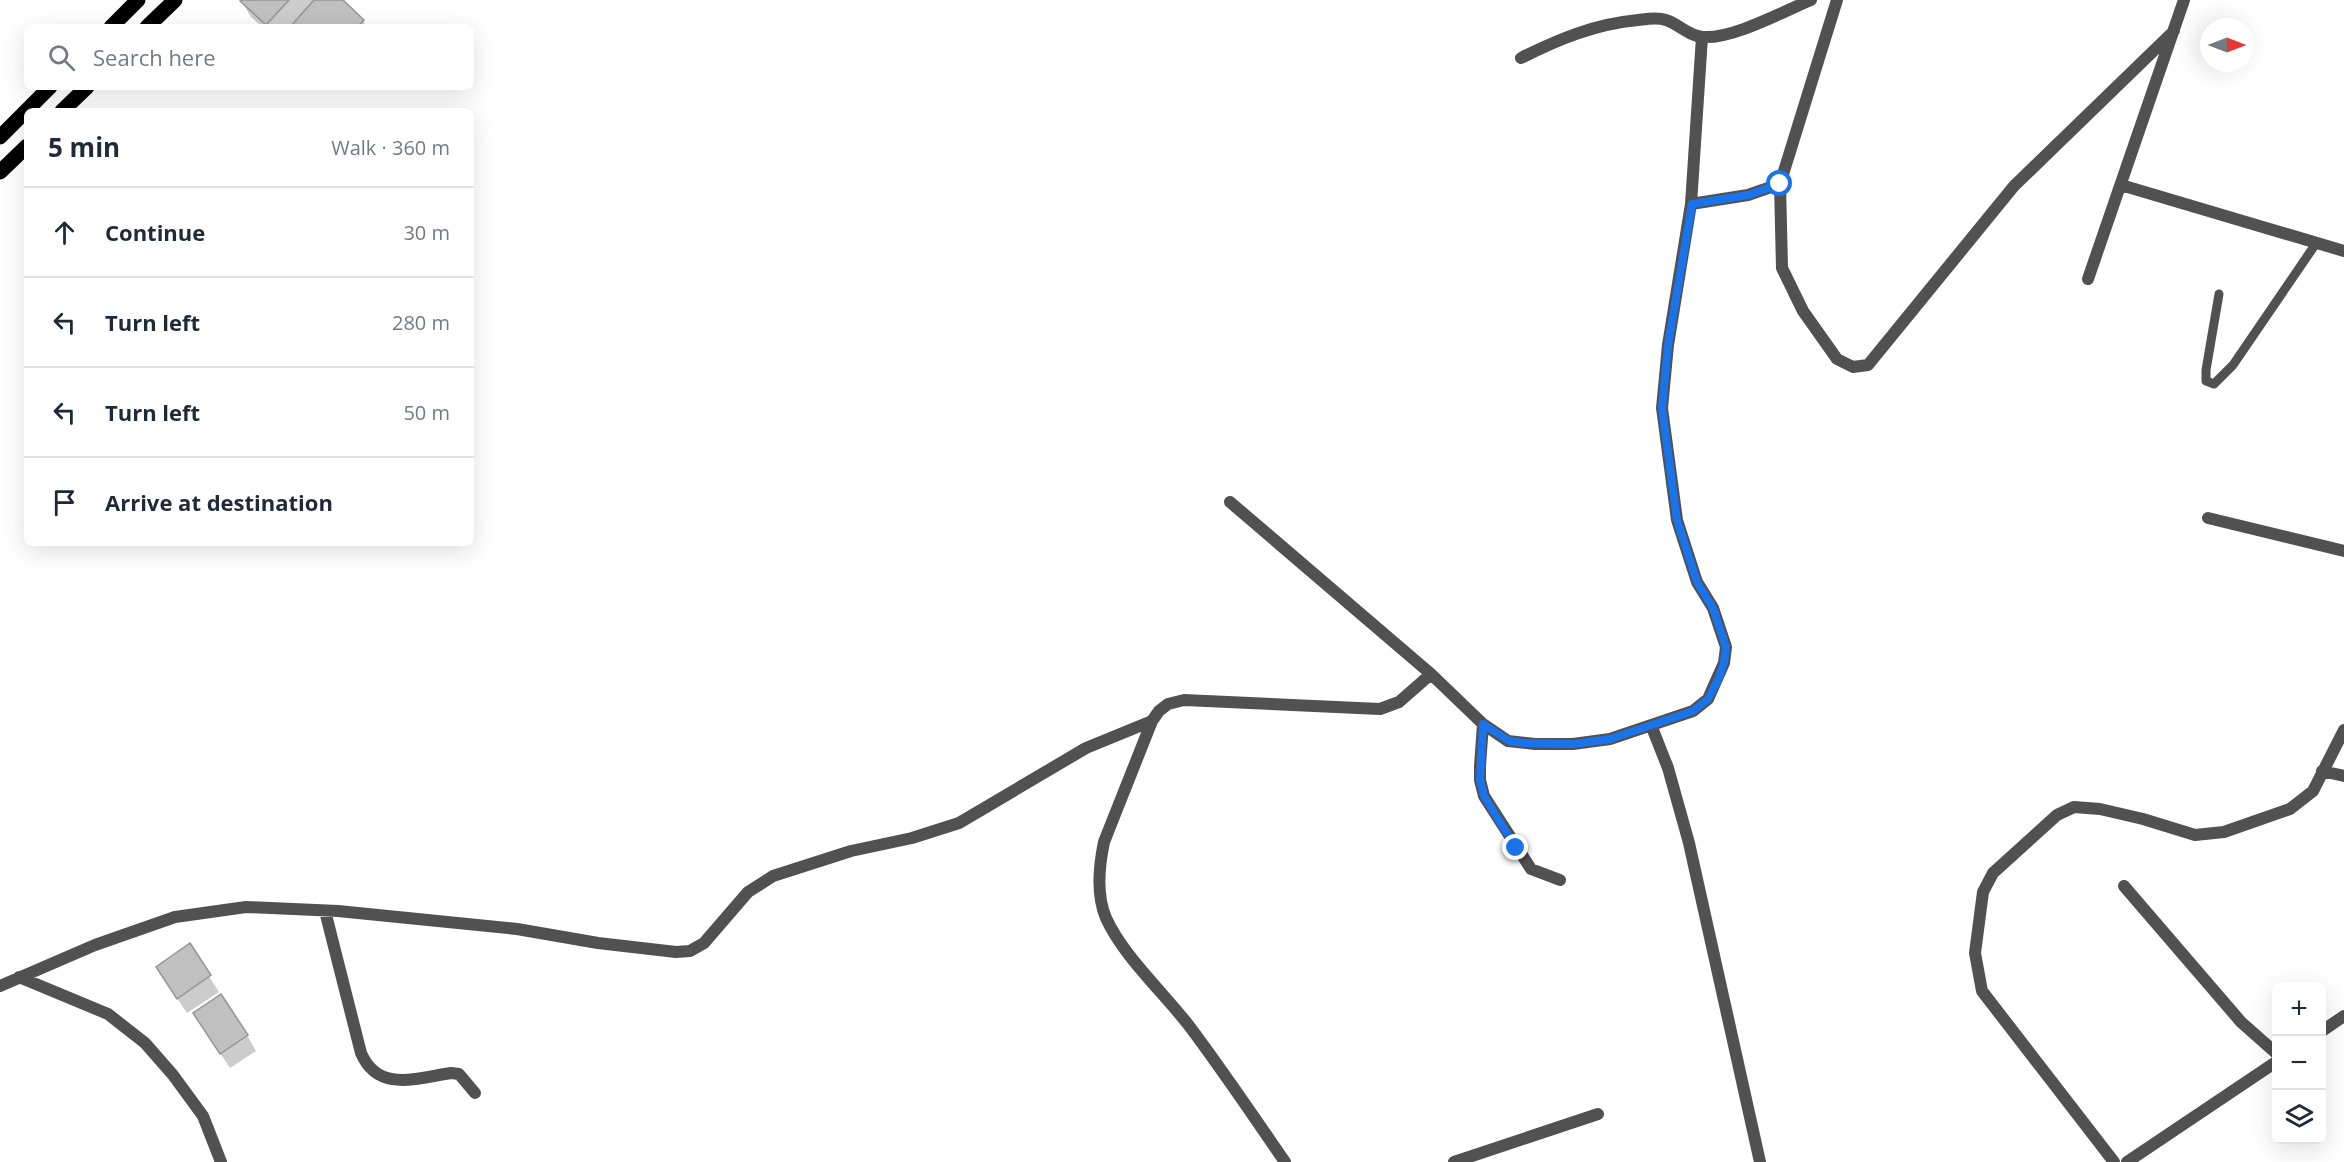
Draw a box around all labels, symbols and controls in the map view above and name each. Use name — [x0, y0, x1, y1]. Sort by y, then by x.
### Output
north arrow — [2200, 18, 2254, 72]
search box — [24, 24, 474, 90]
icon: search — [45, 41, 78, 74]
text: Search here — [93, 42, 216, 72]
text: 5 min — [48, 129, 120, 165]
text: Walk · 360 m — [331, 134, 450, 161]
route start — [1766, 170, 1792, 196]
icon: ahead — [48, 216, 81, 249]
text: Continue — [105, 217, 205, 247]
text: 30 m — [403, 219, 450, 246]
icon: left — [48, 306, 81, 339]
text: Turn left — [105, 307, 200, 337]
text: 280 m — [392, 309, 450, 336]
icon: left — [48, 396, 81, 429]
text: Turn left — [105, 397, 200, 427]
text: 50 m — [403, 399, 450, 426]
icon: arrive — [48, 486, 81, 519]
text: Arrive at destination — [105, 487, 333, 517]
route end — [1502, 834, 1528, 860]
map controls — [2272, 982, 2326, 1144]
button: + — [2272, 982, 2326, 1036]
button: − — [2272, 1036, 2326, 1090]
button: layers — [2272, 1090, 2326, 1144]

